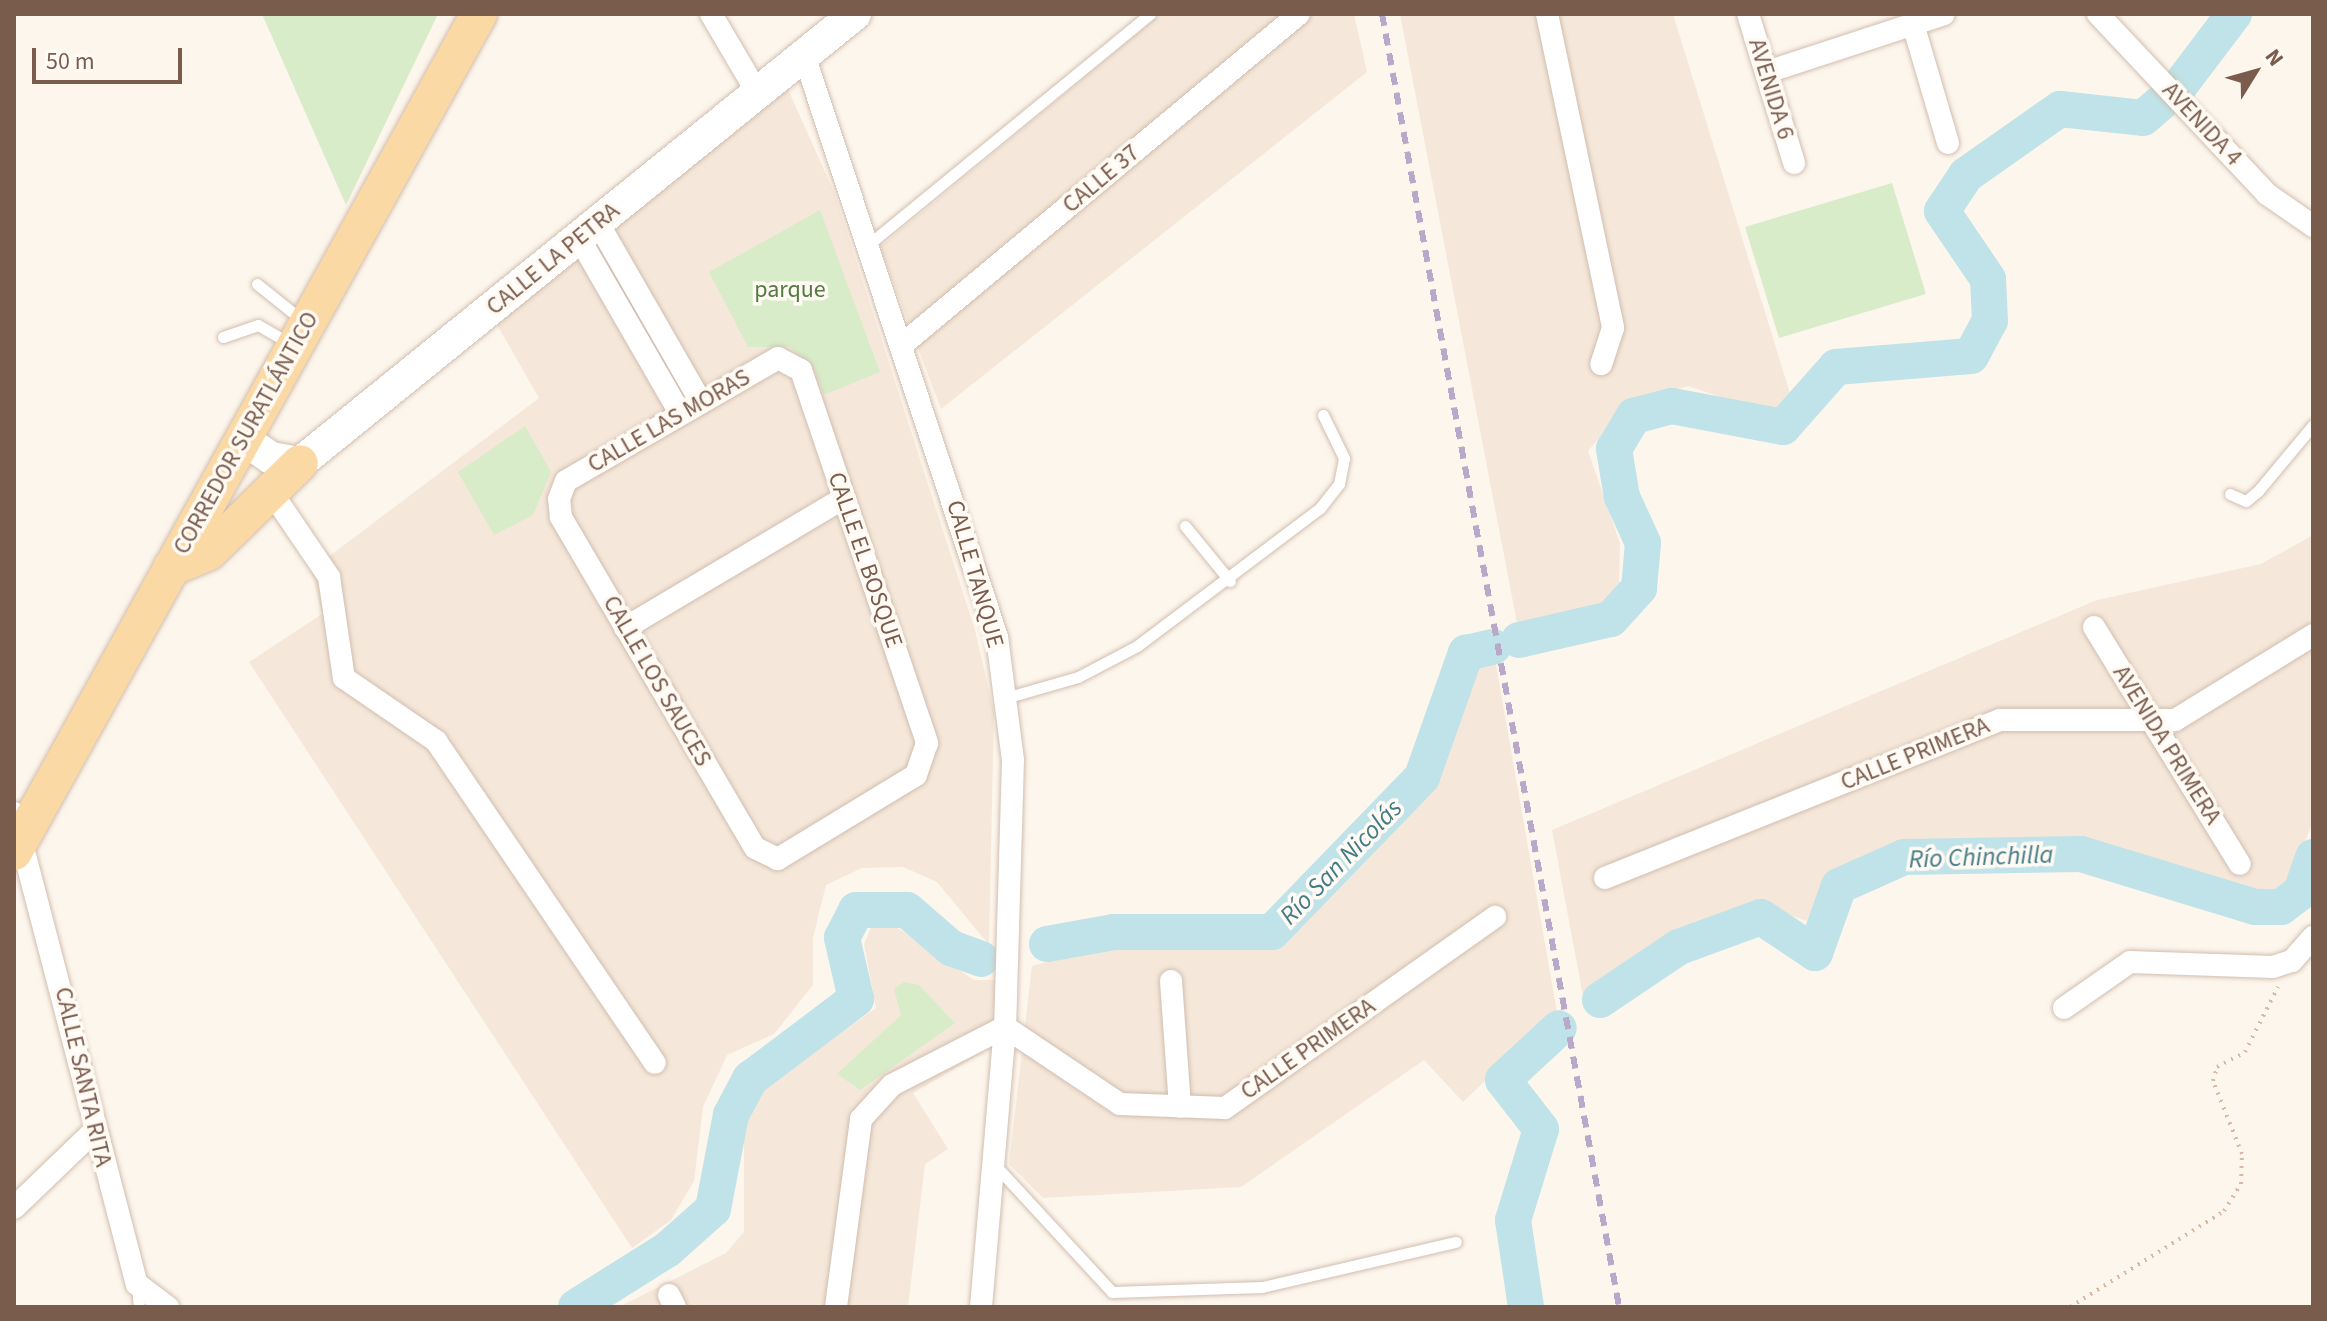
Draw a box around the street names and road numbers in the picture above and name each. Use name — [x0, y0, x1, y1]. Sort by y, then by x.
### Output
street label: AVENIDA 6 — [1742, 35, 1800, 143]
street label: AVENIDA 4 — [2156, 76, 2248, 172]
street label: CALLE 37 — [1057, 139, 1145, 219]
street label: CALLE LA PETRA — [481, 197, 625, 321]
street label: CORREDOR SURATLÁNTICO — [167, 307, 325, 559]
street label: CALLE LAS MORAS — [583, 363, 755, 479]
street label: CALLE EL BOSQUE — [822, 469, 908, 651]
street label: CALLE TANQUE — [940, 497, 1010, 651]
street label: CALLE LOS SAUCES — [596, 591, 718, 771]
street label: AVENIDA PRIMERA — [2107, 660, 2227, 830]
street label: CALLE PRIMERA — [1836, 711, 1994, 797]
street label: CALLE SANTA RITA — [48, 984, 118, 1170]
street label: CALLE PRIMERA — [1235, 992, 1381, 1106]

